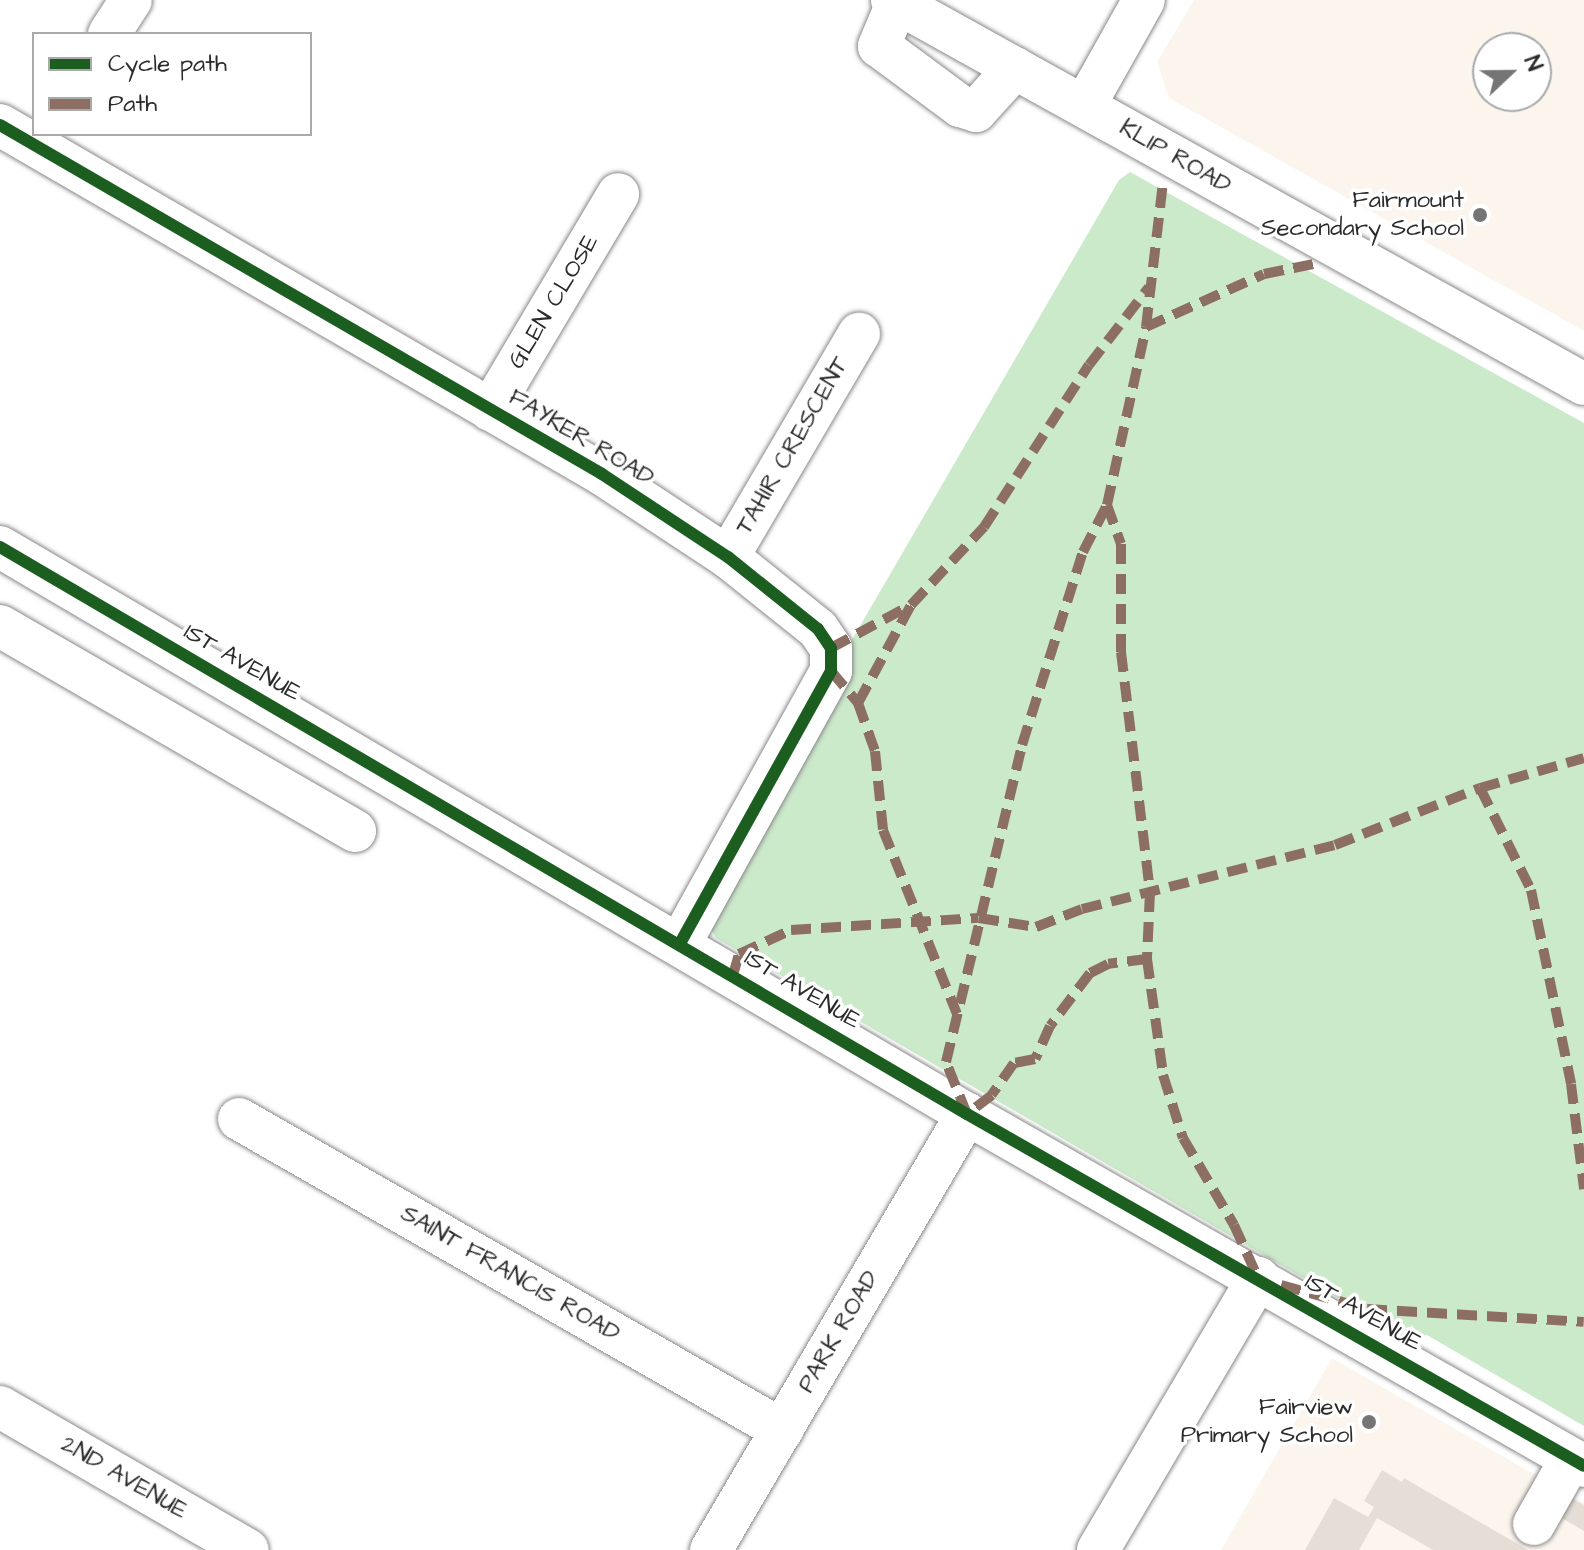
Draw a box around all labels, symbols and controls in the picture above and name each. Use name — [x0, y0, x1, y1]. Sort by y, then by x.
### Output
legend — [32, 32, 312, 136]
north arrow — [1472, 32, 1552, 112]
text: Cycle path — [108, 47, 227, 81]
text: N — [1516, 51, 1550, 76]
text: Path — [108, 87, 157, 121]
street label: KLIP ROAD — [1114, 114, 1236, 200]
place label: Fairmount Secondary School — [1261, 187, 1464, 243]
marker: Fairmount Secondary School — [1471, 206, 1489, 224]
street label: GLEN CLOSE — [503, 230, 605, 374]
street label: TAHIR CRESCENT — [730, 352, 856, 540]
street label: FAYKER ROAD — [503, 383, 659, 493]
street label: 1ST AVENUE — [178, 618, 306, 708]
street label: 1ST AVENUE — [739, 944, 865, 1036]
street label: SAINT FRANCIS ROAD — [395, 1200, 625, 1348]
street label: PARK ROAD — [793, 1266, 885, 1398]
street label: 1ST AVENUE — [1299, 1268, 1427, 1358]
place label: Fairview Primary School — [1181, 1394, 1353, 1450]
marker: Fairview Primary School — [1360, 1413, 1378, 1431]
street label: 2ND AVENUE — [56, 1430, 192, 1526]

